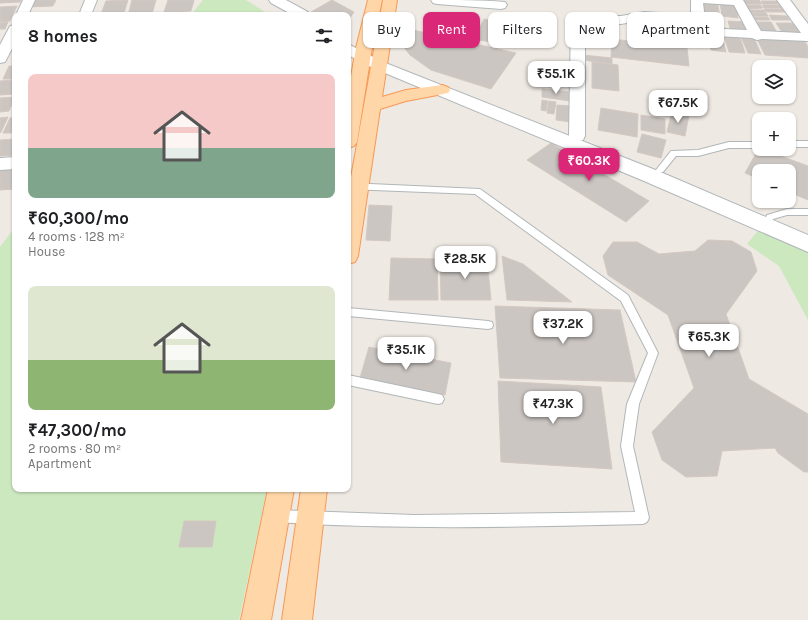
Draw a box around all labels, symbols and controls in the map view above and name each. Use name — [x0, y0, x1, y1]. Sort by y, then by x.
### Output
chip: Buy — [363, 12, 415, 48]
chip: Rent — [423, 12, 480, 48]
chip: Filters — [488, 12, 557, 48]
chip: New — [565, 12, 619, 48]
chip: Apartment — [627, 12, 724, 48]
icon: filters — [313, 25, 335, 47]
text: 8 homes — [28, 26, 98, 46]
map controls — [752, 60, 796, 208]
button: layers — [752, 60, 796, 104]
pin: ₹55.1K — [523, 61, 589, 95]
text: ₹55.1K — [537, 66, 575, 81]
pin: ₹67.5K — [645, 90, 711, 124]
text: ₹67.5K — [658, 95, 698, 110]
icon: home — [146, 100, 218, 172]
button: + — [752, 112, 796, 156]
pin: ₹60.3K — [556, 148, 622, 182]
text: ₹60.3K — [568, 153, 610, 168]
button: − — [752, 164, 796, 208]
text: ₹60,300/mo — [28, 208, 129, 228]
text: 4 rooms · 128 m² — [28, 229, 125, 244]
text: House — [28, 244, 65, 259]
pin: ₹28.5K — [432, 246, 498, 280]
text: ₹28.5K — [444, 251, 486, 266]
pin: ₹37.2K — [530, 311, 596, 345]
icon: home — [146, 312, 218, 384]
text: ₹37.2K — [542, 316, 584, 331]
pin: ₹65.3K — [676, 324, 742, 358]
text: ₹65.3K — [688, 329, 730, 344]
pin: ₹35.1K — [373, 337, 439, 371]
text: ₹35.1K — [386, 342, 426, 357]
pin: ₹47.3K — [520, 391, 586, 425]
text: ₹47.3K — [532, 396, 574, 411]
text: ₹47,300/mo — [28, 420, 126, 440]
text: 2 rooms · 80 m² — [28, 441, 121, 456]
text: Apartment — [28, 456, 91, 471]

